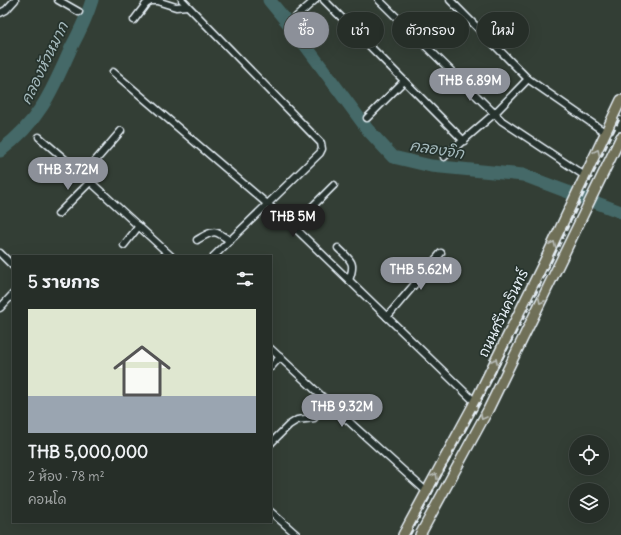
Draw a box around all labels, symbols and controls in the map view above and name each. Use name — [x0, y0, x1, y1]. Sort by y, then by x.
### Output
chip: ซื้อ — [284, 12, 329, 48]
chip: เช่า — [337, 12, 384, 48]
chip: ตัวกรอง — [392, 12, 469, 48]
chip: ใหม่ — [477, 12, 529, 48]
water label: คลองหัวหมาก — [16, 18, 73, 107]
pin: THB 6.89M — [424, 68, 516, 102]
text: THB 6.89M — [438, 72, 502, 89]
water label: คลองจิก — [409, 135, 467, 163]
one-way arrow — [592, 149, 600, 156]
pin: THB 3.72M — [22, 157, 114, 191]
text: THB 3.72M — [37, 161, 99, 178]
pin: THB 5M — [260, 204, 326, 238]
text: THB 5M — [270, 208, 316, 225]
one-way arrow — [548, 241, 556, 248]
pin: THB 5.62M — [375, 257, 467, 291]
text: THB 5.62M — [389, 261, 453, 278]
street label: ถนนศรีนครินทร์ — [474, 265, 532, 360]
icon: filters — [234, 268, 256, 290]
text: 5 รายการ — [28, 271, 100, 293]
one-way arrow — [538, 297, 546, 304]
icon: home — [106, 335, 178, 407]
one-way arrow — [490, 358, 498, 365]
pin: THB 9.32M — [296, 394, 388, 428]
text: THB 9.32M — [311, 398, 373, 415]
one-way arrow — [481, 413, 488, 421]
map controls — [569, 435, 609, 523]
button: locate — [569, 435, 609, 475]
text: THB 5,000,000 — [28, 441, 148, 463]
text: 2 ห้อง · 78 m² — [28, 468, 105, 485]
one-way arrow — [431, 473, 438, 480]
button: layers — [569, 483, 609, 523]
text: คอนโด — [28, 491, 66, 508]

